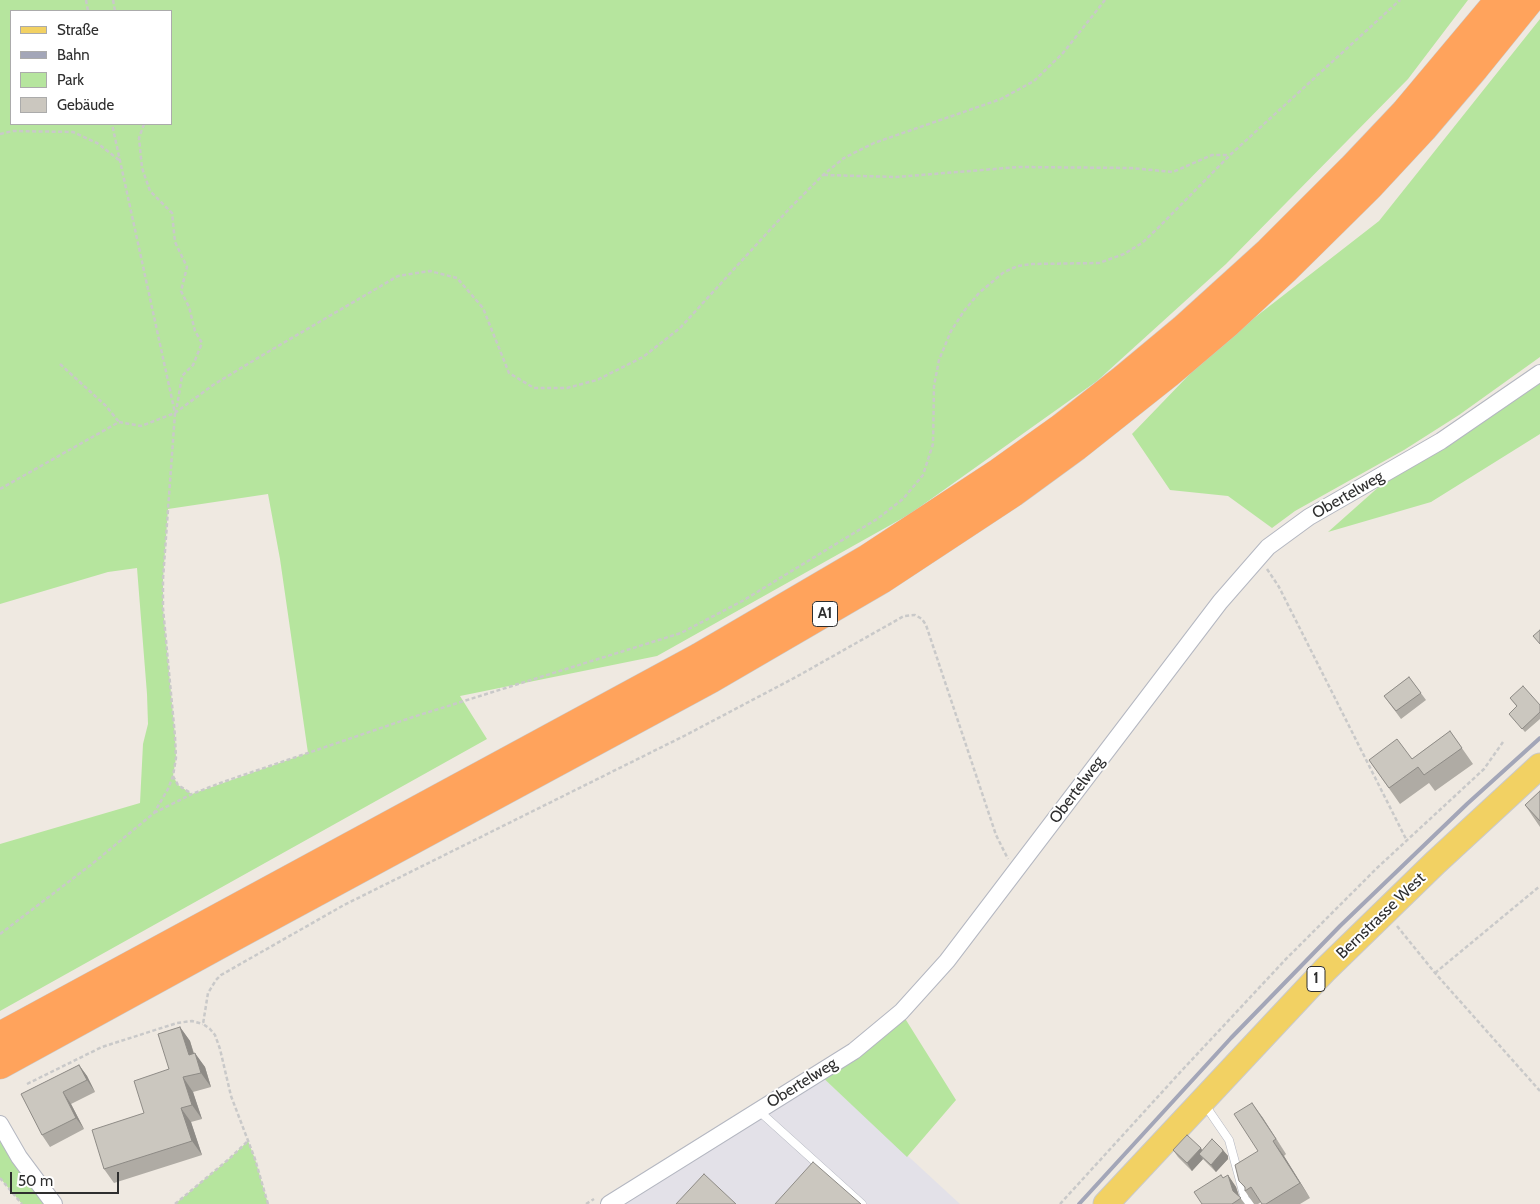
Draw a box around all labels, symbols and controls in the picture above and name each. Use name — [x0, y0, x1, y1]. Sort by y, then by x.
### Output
legend — [10, 10, 172, 125]
text: Straße — [57, 21, 99, 39]
text: Bahn — [57, 46, 90, 64]
text: Park — [57, 71, 84, 89]
text: Gebäude — [57, 96, 114, 114]
street label: Obertelweg — [1309, 467, 1387, 523]
road number: A1 — [812, 602, 838, 626]
street label: Obertelweg — [1045, 753, 1109, 827]
street label: Bernstrasse West — [1333, 869, 1429, 963]
road number: 1 — [1307, 966, 1325, 992]
street label: Obertelweg — [763, 1054, 841, 1112]
scale bar — [12, 1162, 121, 1194]
text: 50 m — [18, 1172, 53, 1190]

